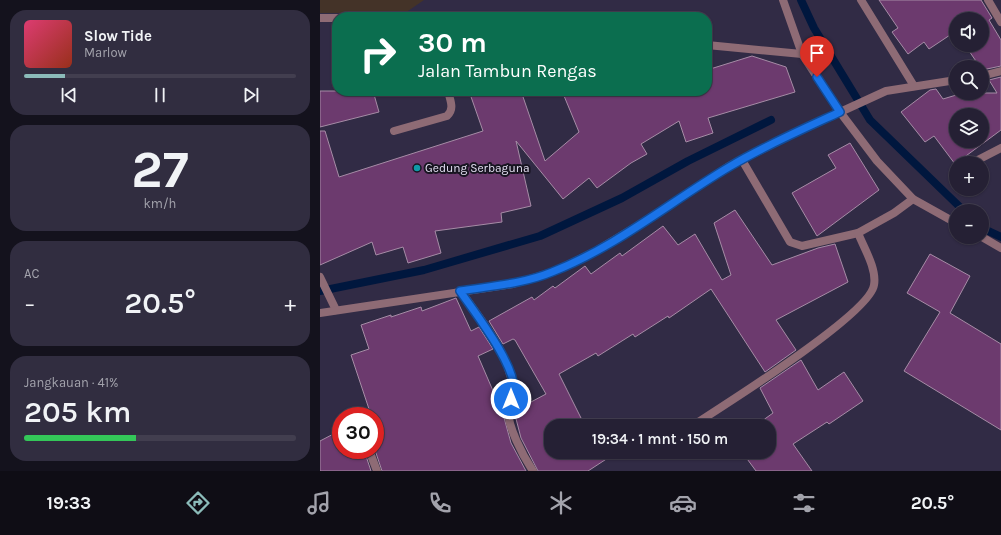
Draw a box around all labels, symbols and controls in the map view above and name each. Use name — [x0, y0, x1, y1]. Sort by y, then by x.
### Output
map controls — [949, 12, 989, 244]
button: sound — [949, 12, 989, 52]
text: 30 m — [418, 26, 487, 59]
text: Slow Tide — [84, 27, 152, 45]
icon: right — [352, 28, 404, 80]
pin — [800, 36, 834, 77]
icon: arrive — [806, 42, 828, 64]
text: Marlow — [84, 45, 127, 60]
text: Jalan Tambun Rengas — [418, 60, 597, 82]
button: search — [949, 60, 989, 100]
icon: previous — [58, 84, 80, 106]
icon: pause — [149, 84, 171, 106]
icon: next — [240, 84, 262, 106]
button: layers — [949, 108, 989, 148]
text: 27 — [131, 139, 189, 200]
button: + — [949, 156, 989, 196]
place label: Gedung Serbaguna — [425, 161, 530, 175]
marker: Gedung Serbaguna — [412, 163, 422, 173]
text: km/h — [144, 196, 176, 211]
button: − — [949, 204, 989, 244]
text: AC — [24, 266, 39, 281]
text: 20.5° — [124, 285, 196, 321]
text: − — [24, 291, 36, 317]
text: + — [284, 291, 296, 317]
text: Jangkauan · 41% — [24, 375, 118, 390]
position arrow — [490, 378, 532, 420]
text: 205 km — [24, 394, 131, 430]
speed limit sign: 30 — [332, 407, 384, 459]
text: 19:34 · 1 mnt · 150 m — [592, 430, 728, 448]
icon: directions — [184, 489, 212, 517]
icon: music — [305, 489, 333, 517]
icon: phone — [426, 489, 454, 517]
icon: climate — [547, 489, 575, 517]
icon: car — [669, 489, 697, 517]
icon: filters — [790, 489, 818, 517]
text: 19:33 — [47, 492, 91, 514]
text: 20.5° — [911, 492, 954, 514]

